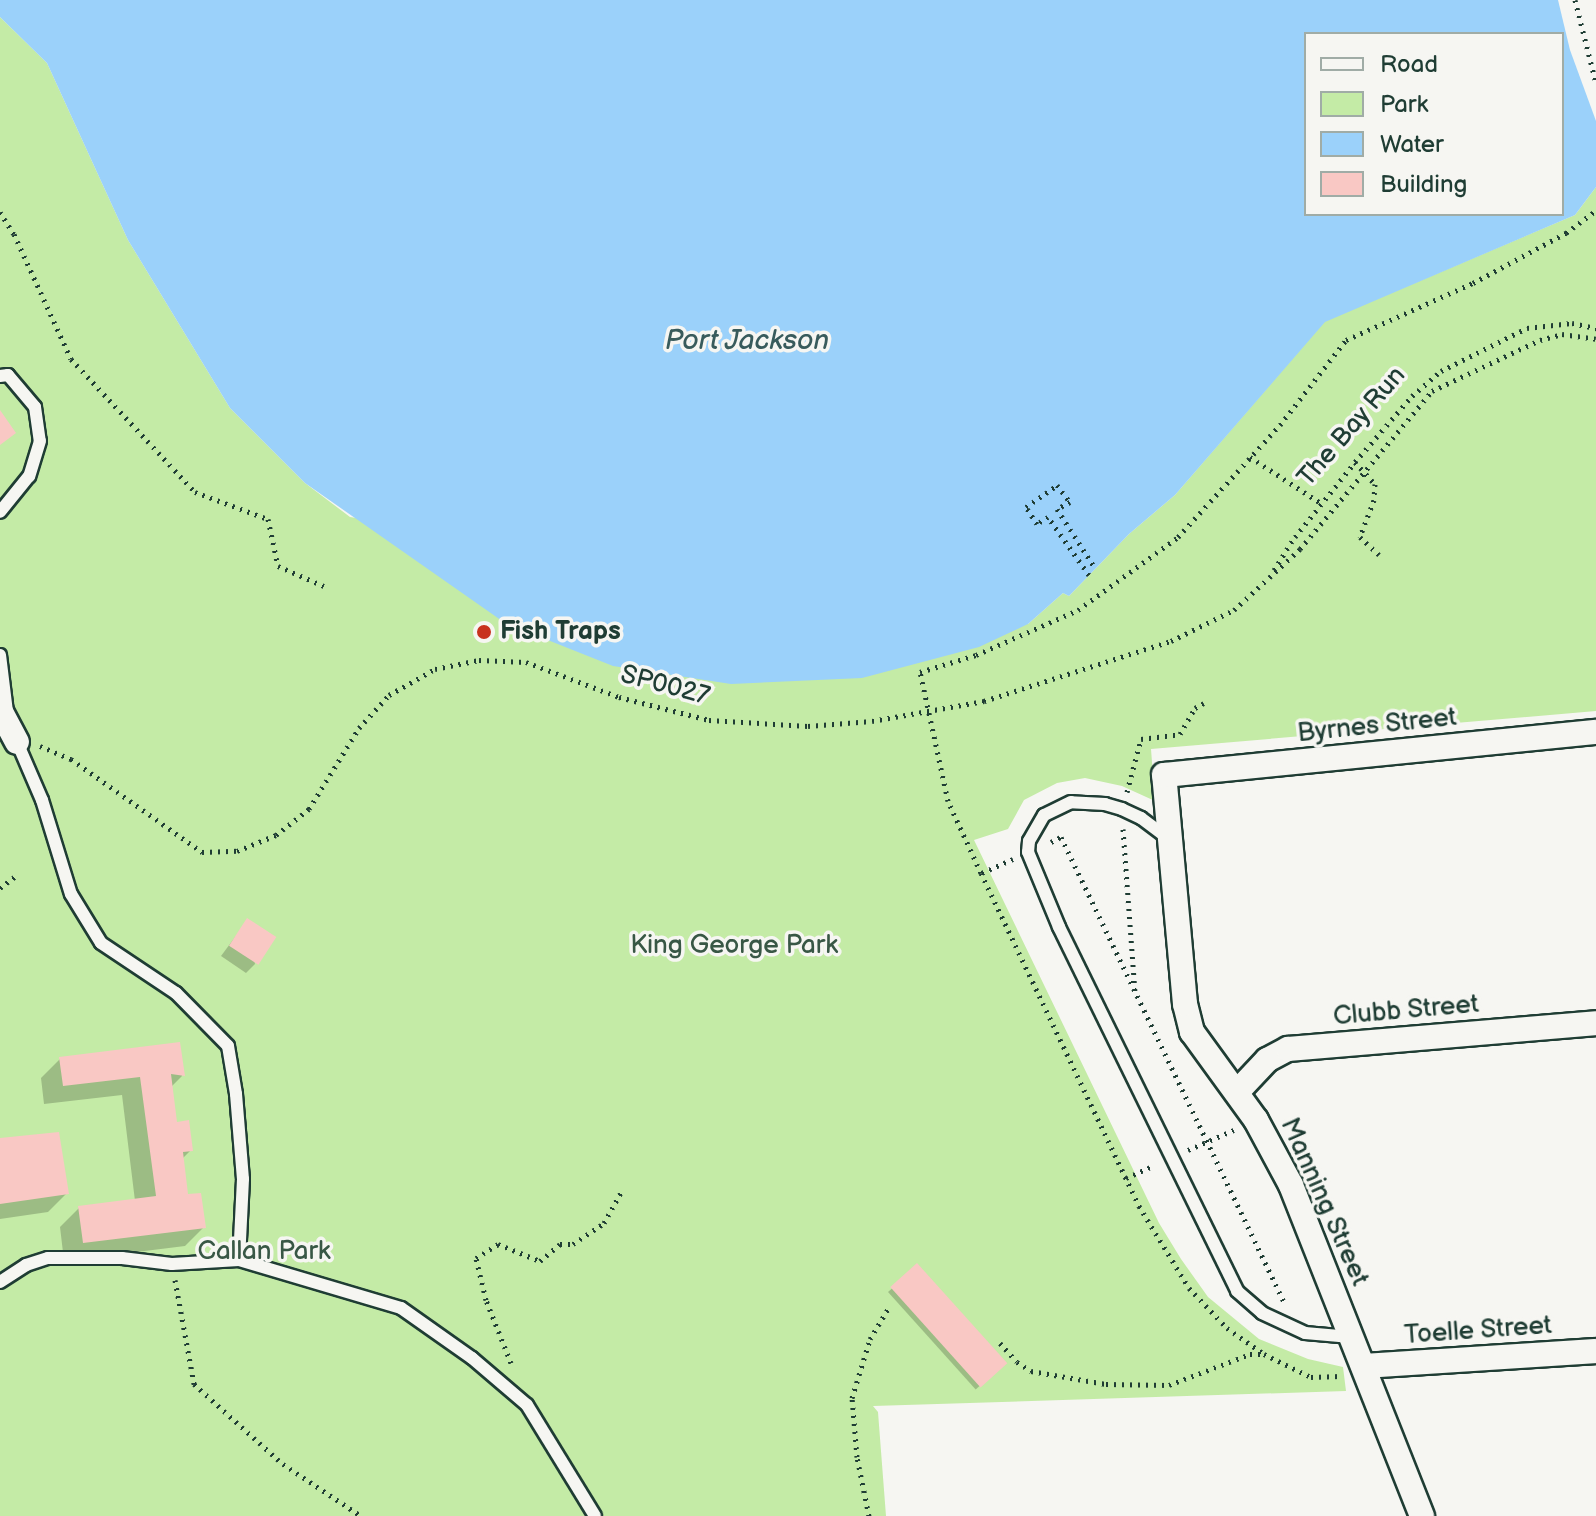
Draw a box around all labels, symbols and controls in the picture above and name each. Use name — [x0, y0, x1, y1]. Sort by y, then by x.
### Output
legend — [1304, 32, 1564, 216]
text: Road — [1380, 50, 1438, 79]
text: Park — [1380, 90, 1428, 119]
text: Water — [1380, 130, 1444, 159]
text: Building — [1380, 170, 1467, 199]
water label: Port Jackson — [664, 324, 830, 358]
street label: The Bay Run — [1291, 360, 1413, 494]
place label: Fish Traps — [500, 616, 621, 648]
marker: Fish Traps — [475, 623, 493, 641]
street label: SP0027 — [617, 659, 713, 713]
street label: Byrnes Street — [1296, 702, 1458, 750]
park label: King George Park — [630, 930, 838, 962]
street label: Clubb Street — [1332, 989, 1480, 1033]
street label: Manning Street — [1273, 1113, 1375, 1291]
park label: Callan Park — [197, 1236, 331, 1268]
street label: Toelle Street — [1403, 1310, 1553, 1352]

